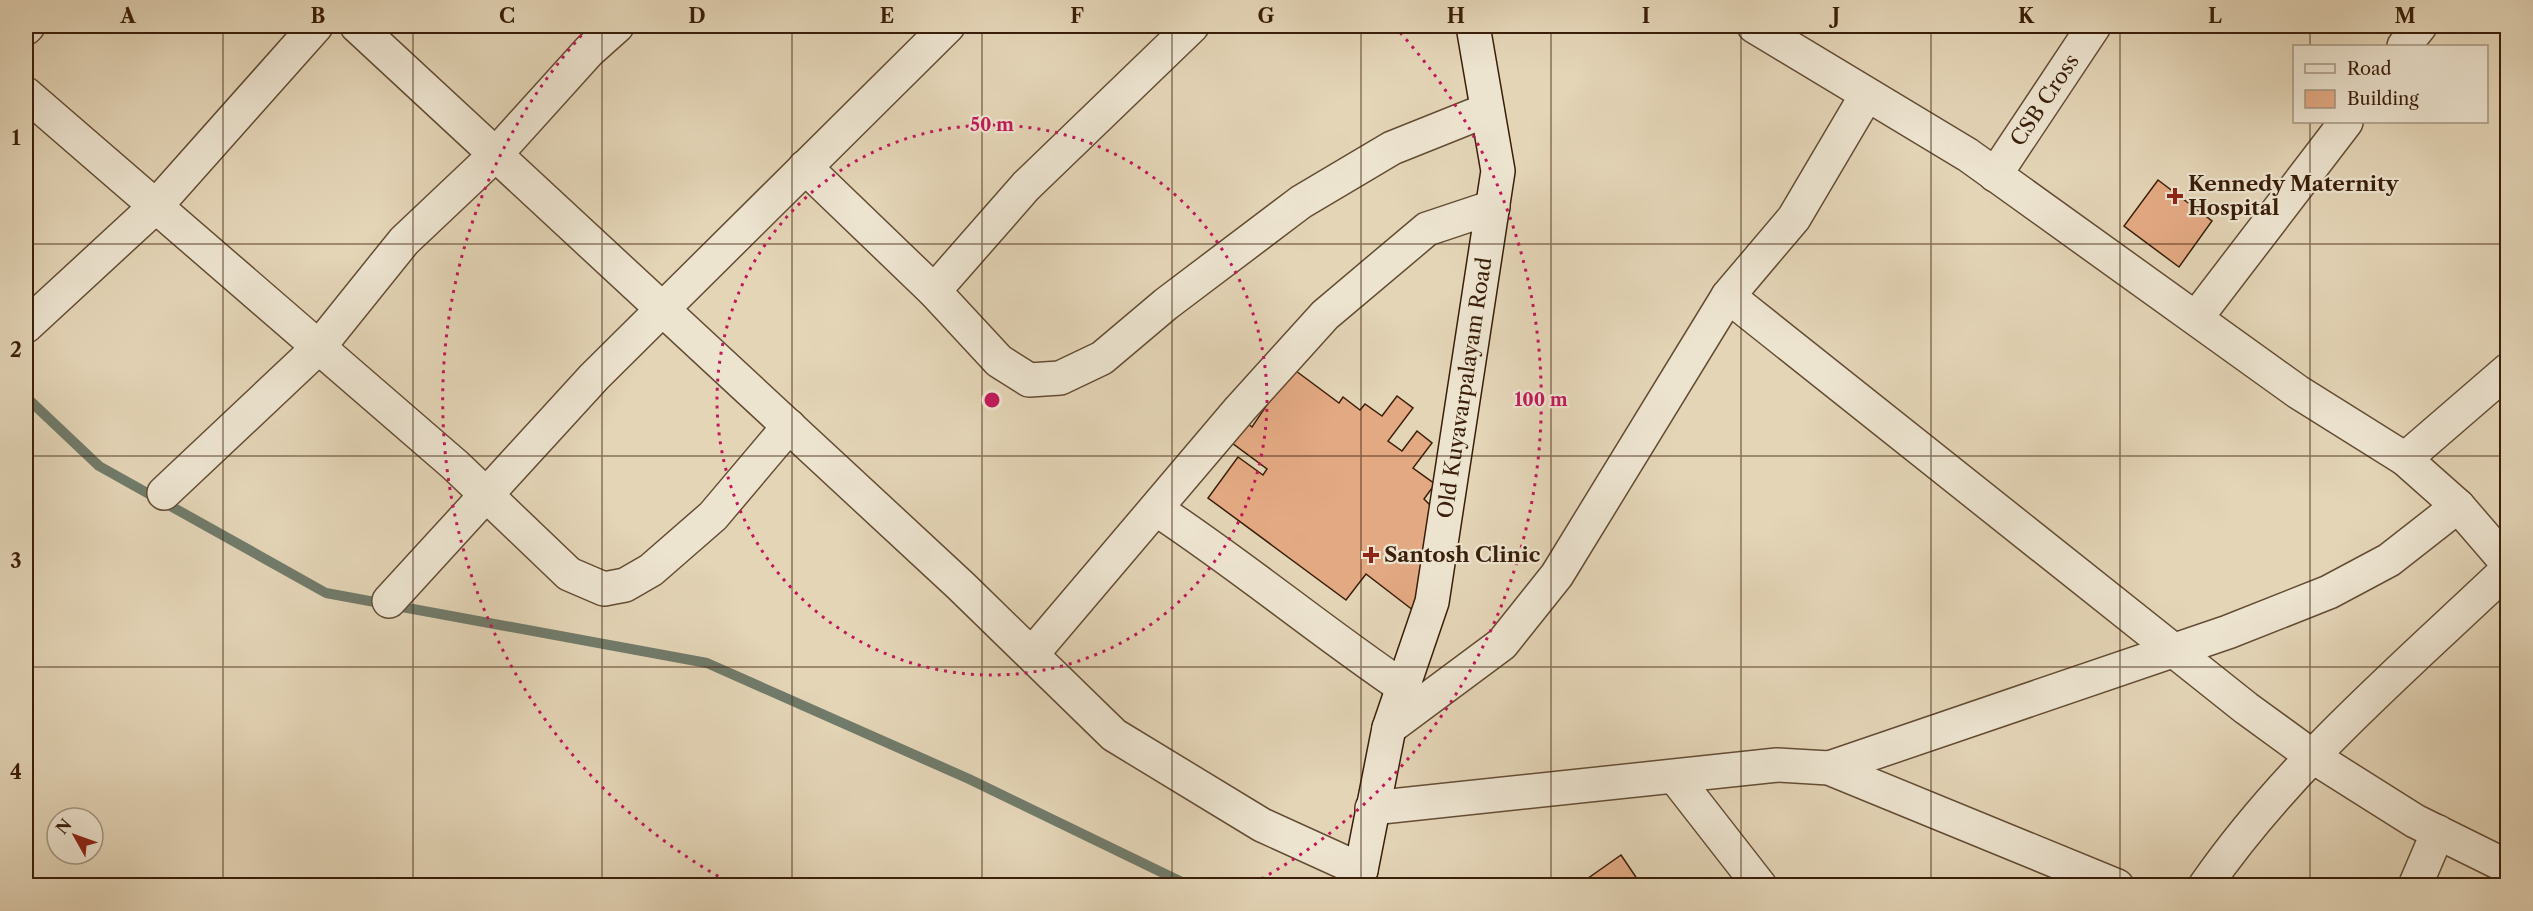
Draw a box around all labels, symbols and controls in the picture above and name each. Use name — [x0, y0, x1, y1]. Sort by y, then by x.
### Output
text: A — [119, 4, 136, 28]
text: B — [311, 4, 326, 28]
text: C — [499, 4, 515, 28]
text: D — [688, 4, 706, 28]
text: E — [880, 4, 894, 28]
text: F — [1070, 4, 1084, 28]
text: G — [1258, 4, 1275, 28]
text: H — [1447, 4, 1465, 28]
text: I — [1642, 4, 1650, 28]
text: J — [1828, 4, 1840, 28]
text: K — [2018, 4, 2035, 28]
text: L — [2208, 4, 2222, 28]
text: M — [2394, 4, 2416, 28]
legend — [2293, 45, 2488, 123]
street label: CSB Cross — [2005, 49, 2084, 150]
text: Road — [2347, 58, 2392, 80]
text: Building — [2347, 88, 2419, 110]
text: 50 m — [970, 114, 1014, 136]
text: 1 — [12, 126, 21, 150]
place label: Kennedy Maternity Hospital — [2188, 171, 2400, 220]
marker: Kennedy Maternity Hospital — [2166, 187, 2184, 205]
street label: Old Kuyavarpalayam Road — [1432, 255, 1497, 520]
text: 2 — [10, 338, 22, 362]
text: 100 m — [1514, 389, 1568, 411]
centre of rings — [982, 390, 1002, 410]
place label: Santosh Clinic — [1384, 542, 1541, 567]
marker: Santosh Clinic — [1362, 546, 1380, 564]
text: 3 — [10, 549, 22, 573]
text: 4 — [10, 760, 22, 784]
north arrow — [45, 806, 105, 866]
text: N — [51, 815, 76, 838]

